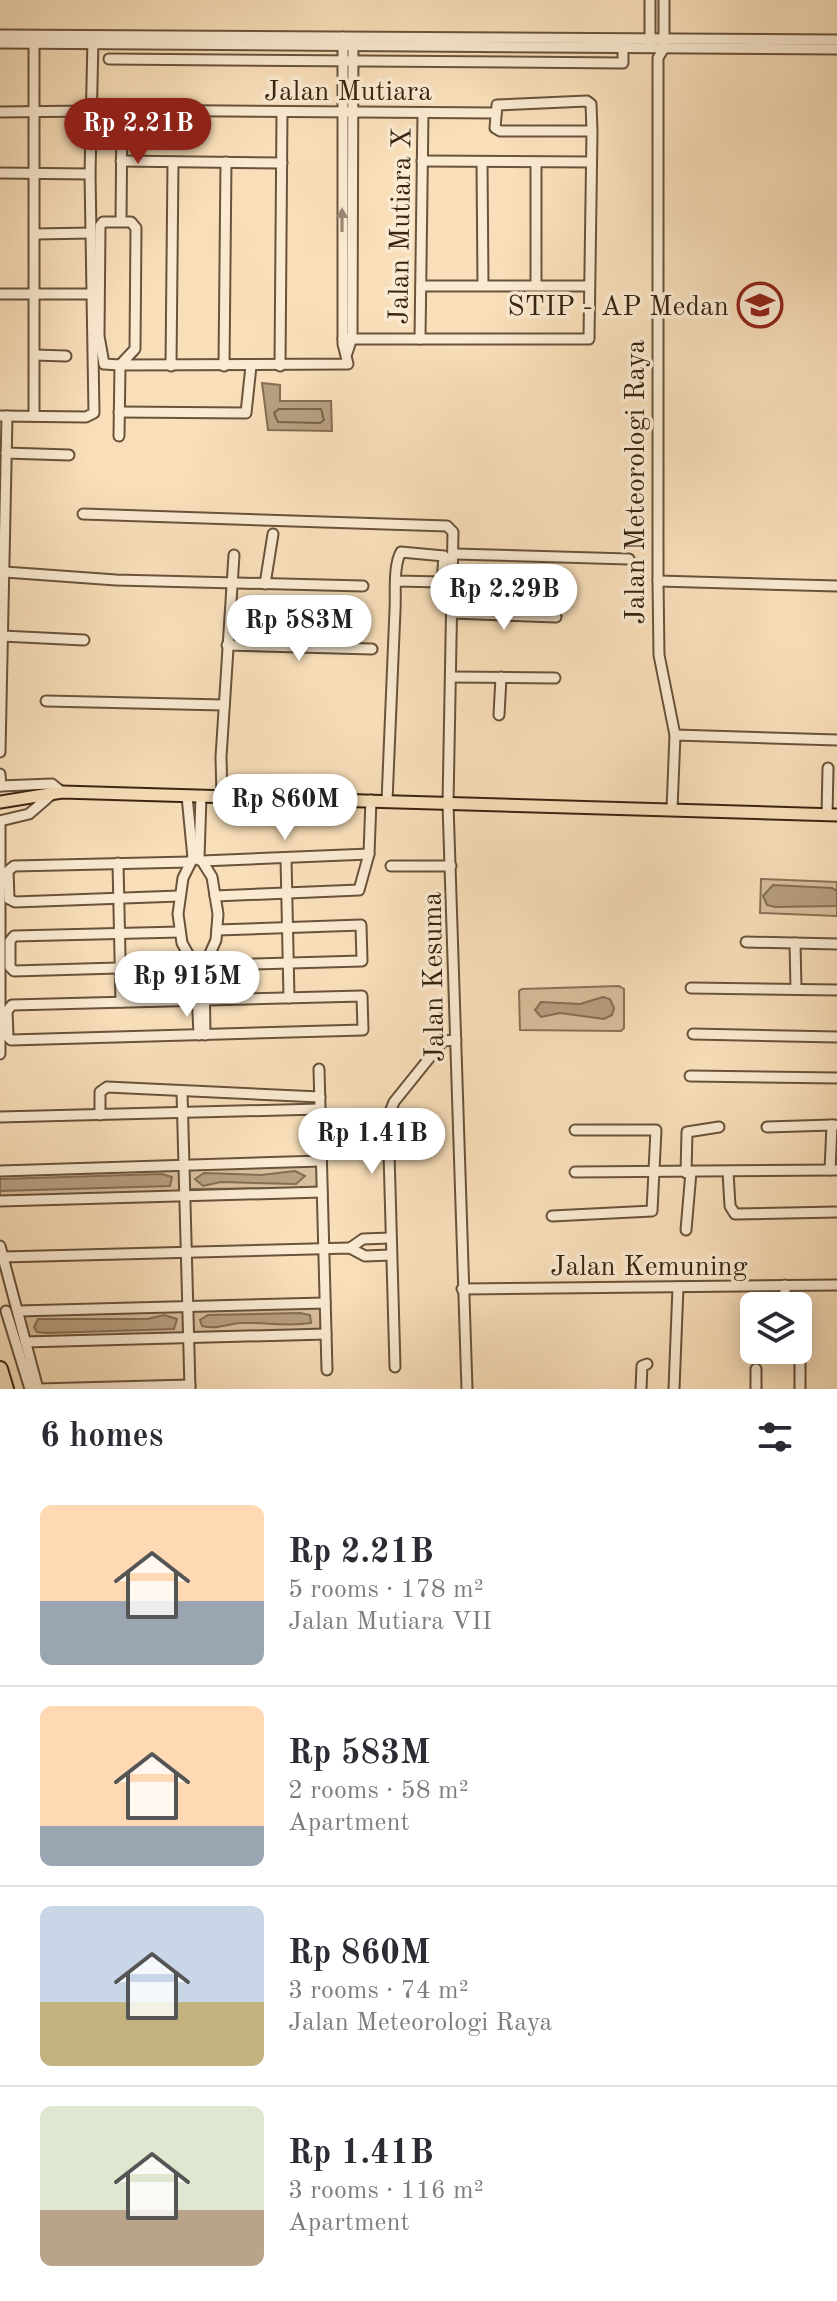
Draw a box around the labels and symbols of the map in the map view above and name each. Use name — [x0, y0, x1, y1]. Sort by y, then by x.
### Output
street label: Jalan Mutiara — [264, 79, 432, 107]
pin: Rp 2.21B — [55, 98, 221, 166]
street label: Jalan Mutiara X — [386, 127, 418, 325]
one-way arrow — [336, 207, 348, 232]
school or university icon: STIP - AP Medan — [736, 281, 784, 329]
place label: STIP - AP Medan — [507, 294, 729, 322]
street label: Jalan Meteorologi Raya — [623, 339, 651, 624]
pin: Rp 2.29B — [421, 564, 587, 632]
pin: Rp 583M — [225, 595, 373, 663]
pin: Rp 860M — [211, 774, 359, 842]
street label: Jalan Kesuma — [420, 891, 450, 1062]
pin: Rp 915M — [113, 951, 261, 1019]
pin: Rp 1.41B — [289, 1108, 455, 1176]
street label: Jalan Kemuning — [550, 1254, 748, 1282]

